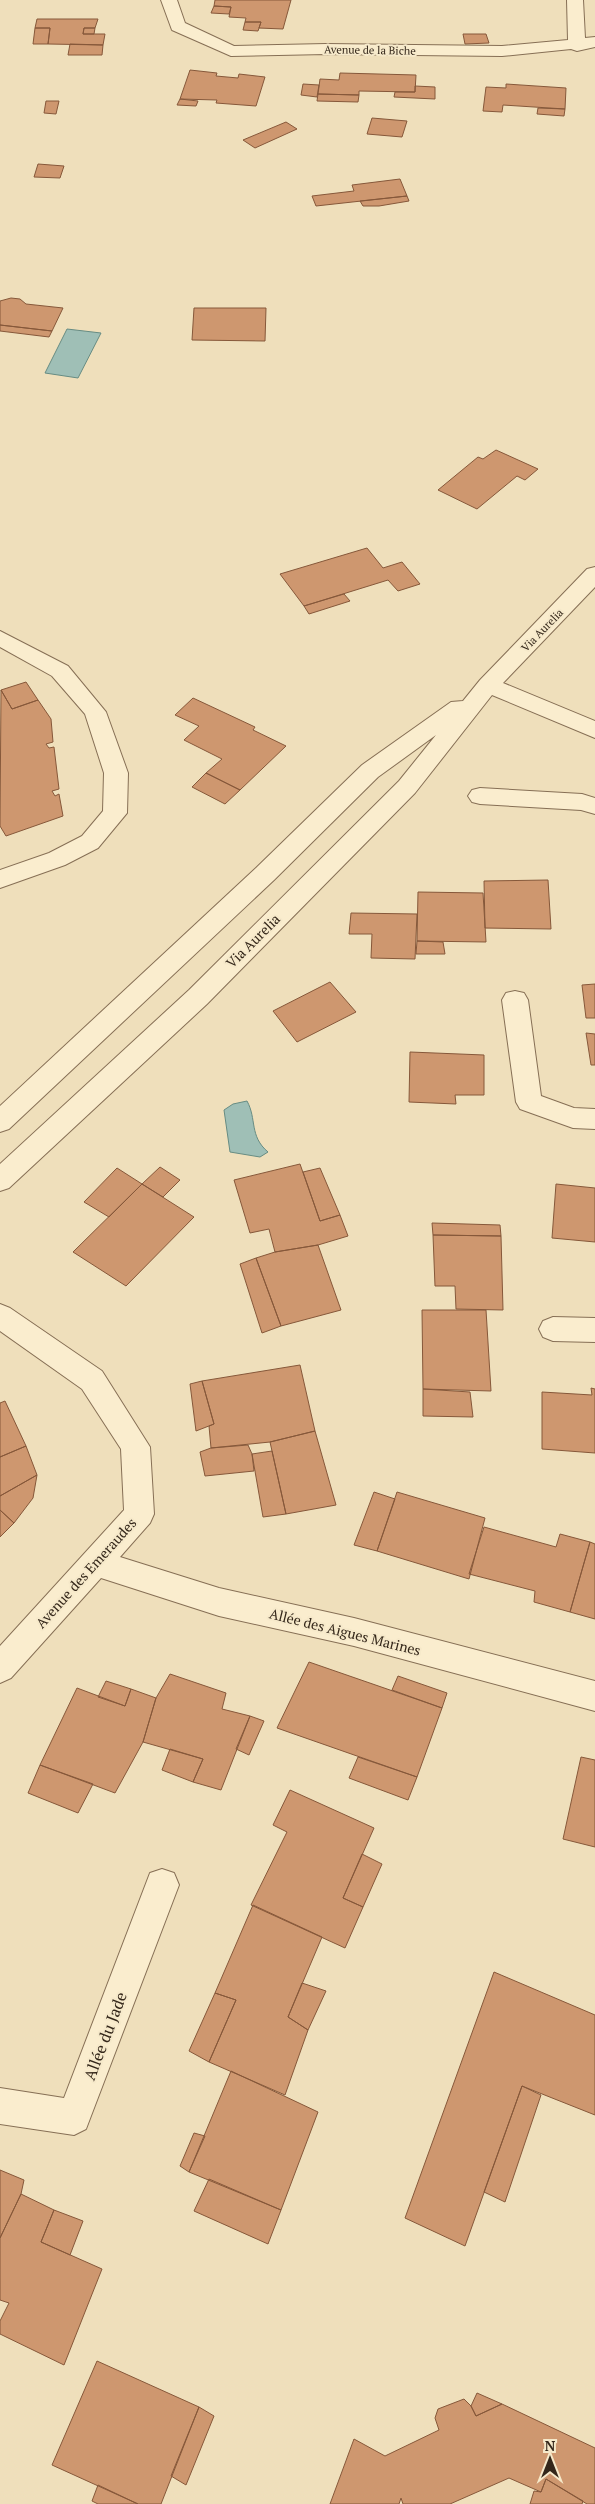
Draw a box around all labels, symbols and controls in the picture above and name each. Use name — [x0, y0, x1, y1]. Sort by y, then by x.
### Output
street label: Avenue de la Biche — [324, 42, 416, 58]
street label: Via Aurelia — [518, 605, 566, 655]
street label: Via Aurelia — [221, 909, 284, 972]
street label: Avenue des Emeraudes — [31, 1513, 140, 1632]
street label: Allée des Aigues Marines — [267, 1604, 423, 1660]
street label: Allée du Jade — [78, 1989, 132, 2083]
north arrow — [525, 2434, 575, 2484]
text: N — [545, 2436, 556, 2455]

